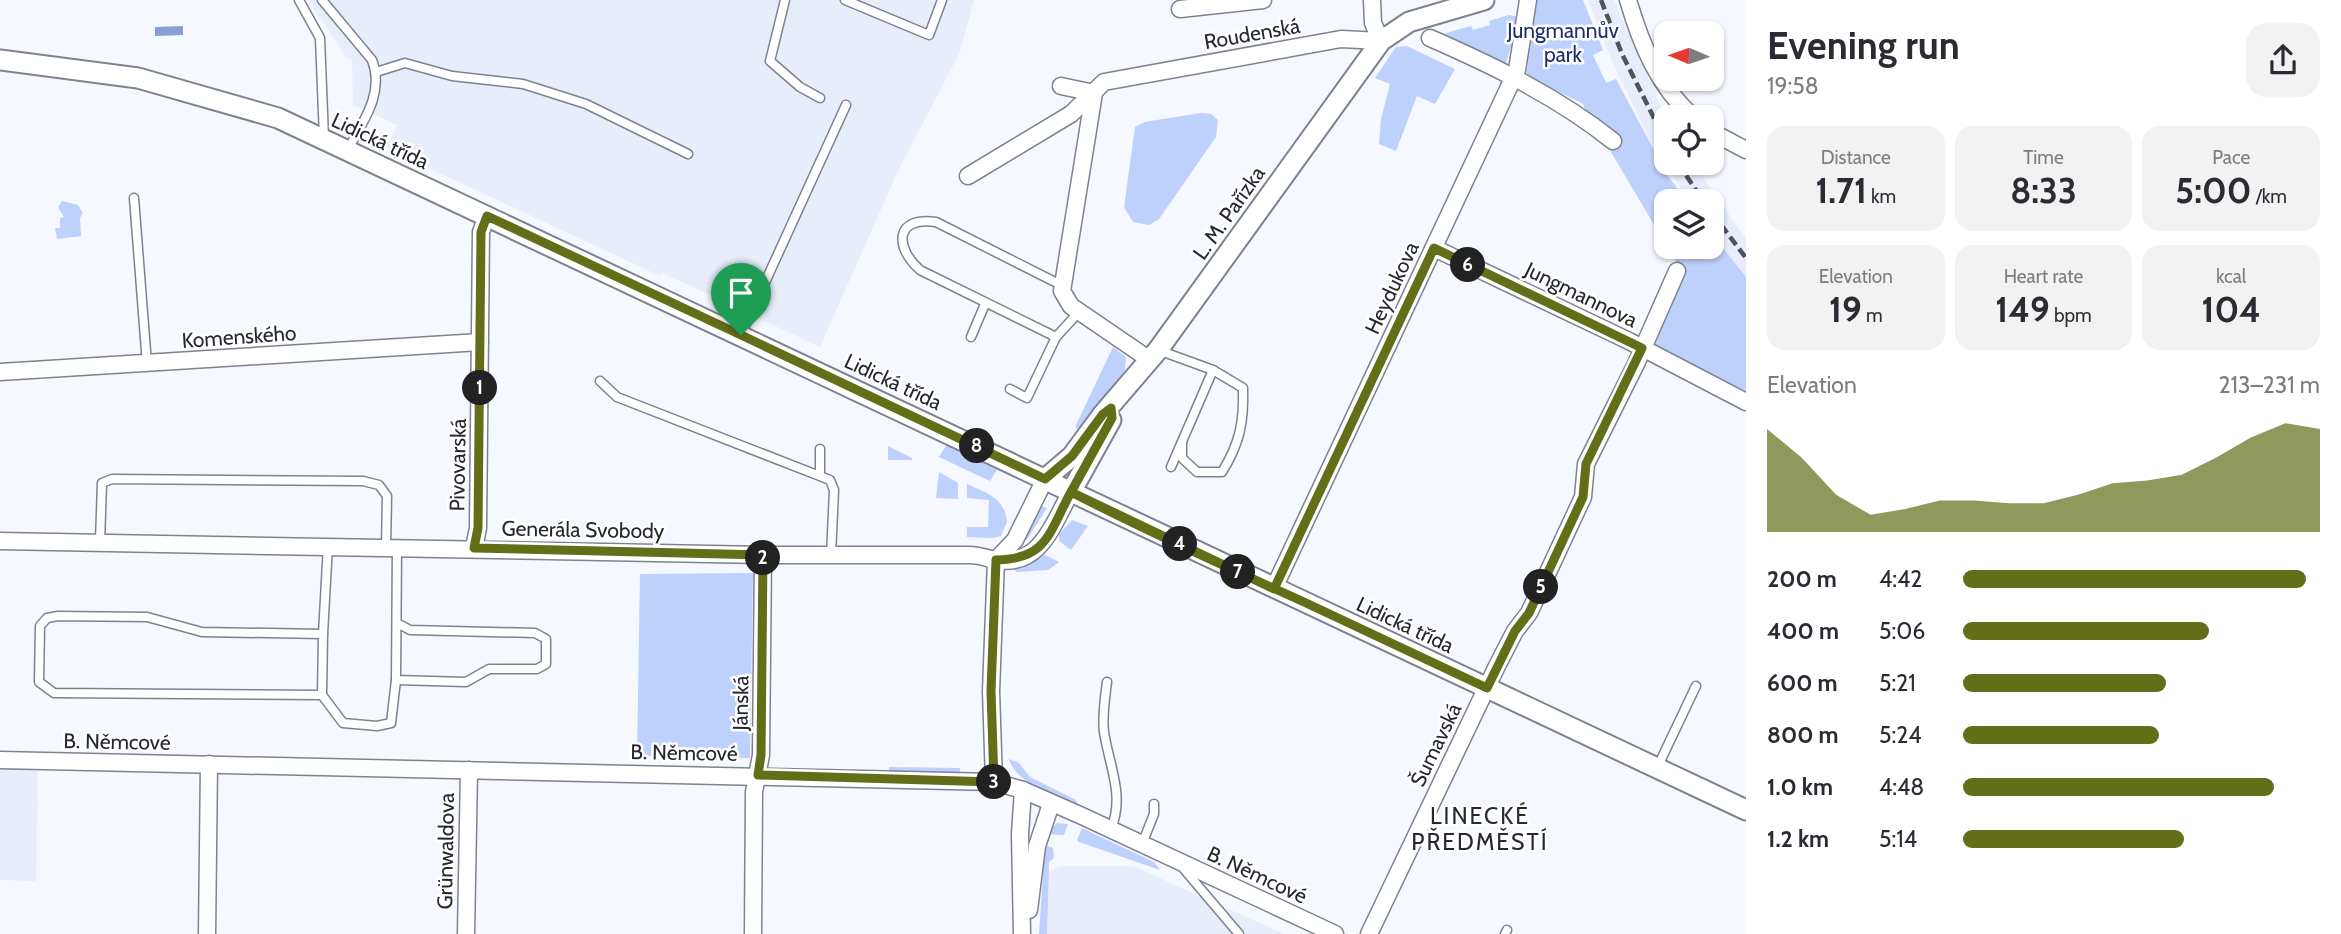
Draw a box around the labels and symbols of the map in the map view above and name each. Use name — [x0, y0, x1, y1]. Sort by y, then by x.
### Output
street label: Roudenská — [1202, 13, 1302, 54]
park label: Jungmannův park — [1506, 18, 1619, 67]
north arrow — [1654, 21, 1724, 91]
street label: Lidická třída — [328, 107, 433, 174]
street label: L. M. Pařízka — [1187, 161, 1270, 264]
street label: Heydukova — [1359, 238, 1424, 338]
pin: 6 — [1450, 247, 1486, 282]
street label: Jungmannova — [1520, 256, 1642, 333]
pin — [711, 263, 771, 335]
street label: Komenského — [181, 320, 297, 353]
street label: Lidická třída — [841, 348, 946, 415]
pin: 1 — [462, 370, 498, 406]
street label: Pivovarská — [444, 418, 471, 512]
pin: 8 — [960, 428, 995, 464]
street label: Generála Svobody — [501, 516, 665, 543]
pin: 4 — [1162, 526, 1198, 562]
pin: 2 — [746, 540, 780, 576]
pin: 7 — [1220, 554, 1256, 590]
pin: 5 — [1524, 570, 1558, 604]
street label: Lidická třída — [1353, 591, 1458, 658]
street label: Jánská — [728, 675, 753, 732]
street label: Šumavská — [1405, 699, 1466, 791]
street label: B. Němcové — [63, 728, 171, 755]
street label: B. Němcové — [630, 739, 738, 766]
pin: 3 — [976, 764, 1012, 800]
street label: Grünwaldova — [432, 792, 459, 909]
district label: LINECKÉ PŘEDMĚSTÍ — [1411, 801, 1549, 856]
street label: B. Němcové — [1203, 841, 1311, 909]

